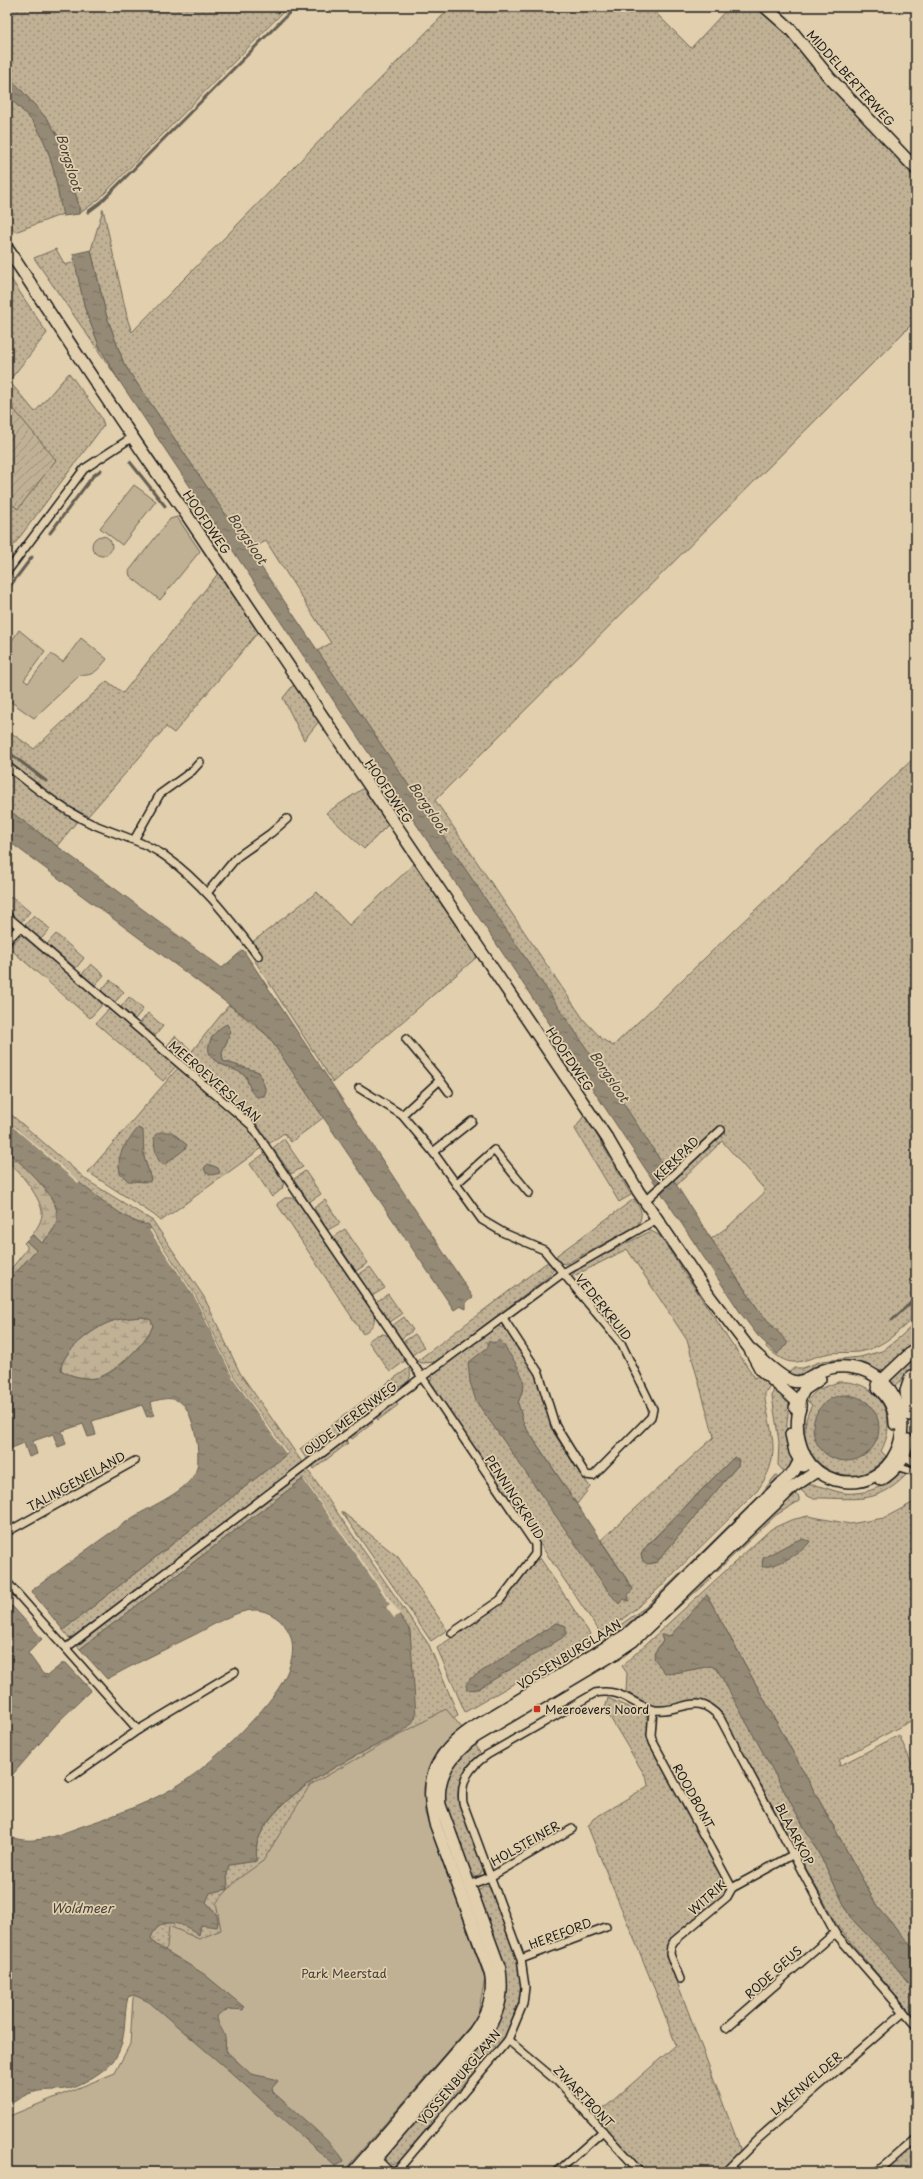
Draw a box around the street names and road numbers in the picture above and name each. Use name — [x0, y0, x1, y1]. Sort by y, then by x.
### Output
street label: MIDDELBERTERWEG — [803, 26, 899, 130]
street label: HOOFDWEG — [179, 486, 235, 558]
street label: HOOFDWEG — [361, 755, 417, 827]
street label: HOOFDWEG — [542, 1023, 598, 1095]
street label: MEEROEVERSLAAN — [165, 1036, 265, 1126]
street label: KERKPAD — [649, 1132, 703, 1184]
street label: VEDERKRUID — [572, 1270, 636, 1344]
street label: OUDE MERENWEG — [299, 1377, 401, 1459]
street label: TALINGENEILAND — [24, 1447, 128, 1515]
street label: PENNINGKRUID — [481, 1451, 549, 1543]
street label: VOSSENBURGLAAN — [513, 1615, 625, 1693]
street label: ROODBONT — [669, 1760, 720, 1833]
street label: BLAARKOP — [771, 1800, 819, 1868]
street label: HOLSTEINER — [487, 1816, 563, 1870]
street label: WITRIK — [684, 1875, 730, 1919]
street label: HEREFORD — [526, 1913, 594, 1953]
street label: RODE GEUS — [740, 1941, 806, 2003]
street label: VOSSENBURGLAAN — [414, 2025, 504, 2129]
street label: LAKENVELDER — [766, 2047, 846, 2119]
street label: ZWARTBONT — [550, 2061, 619, 2132]

